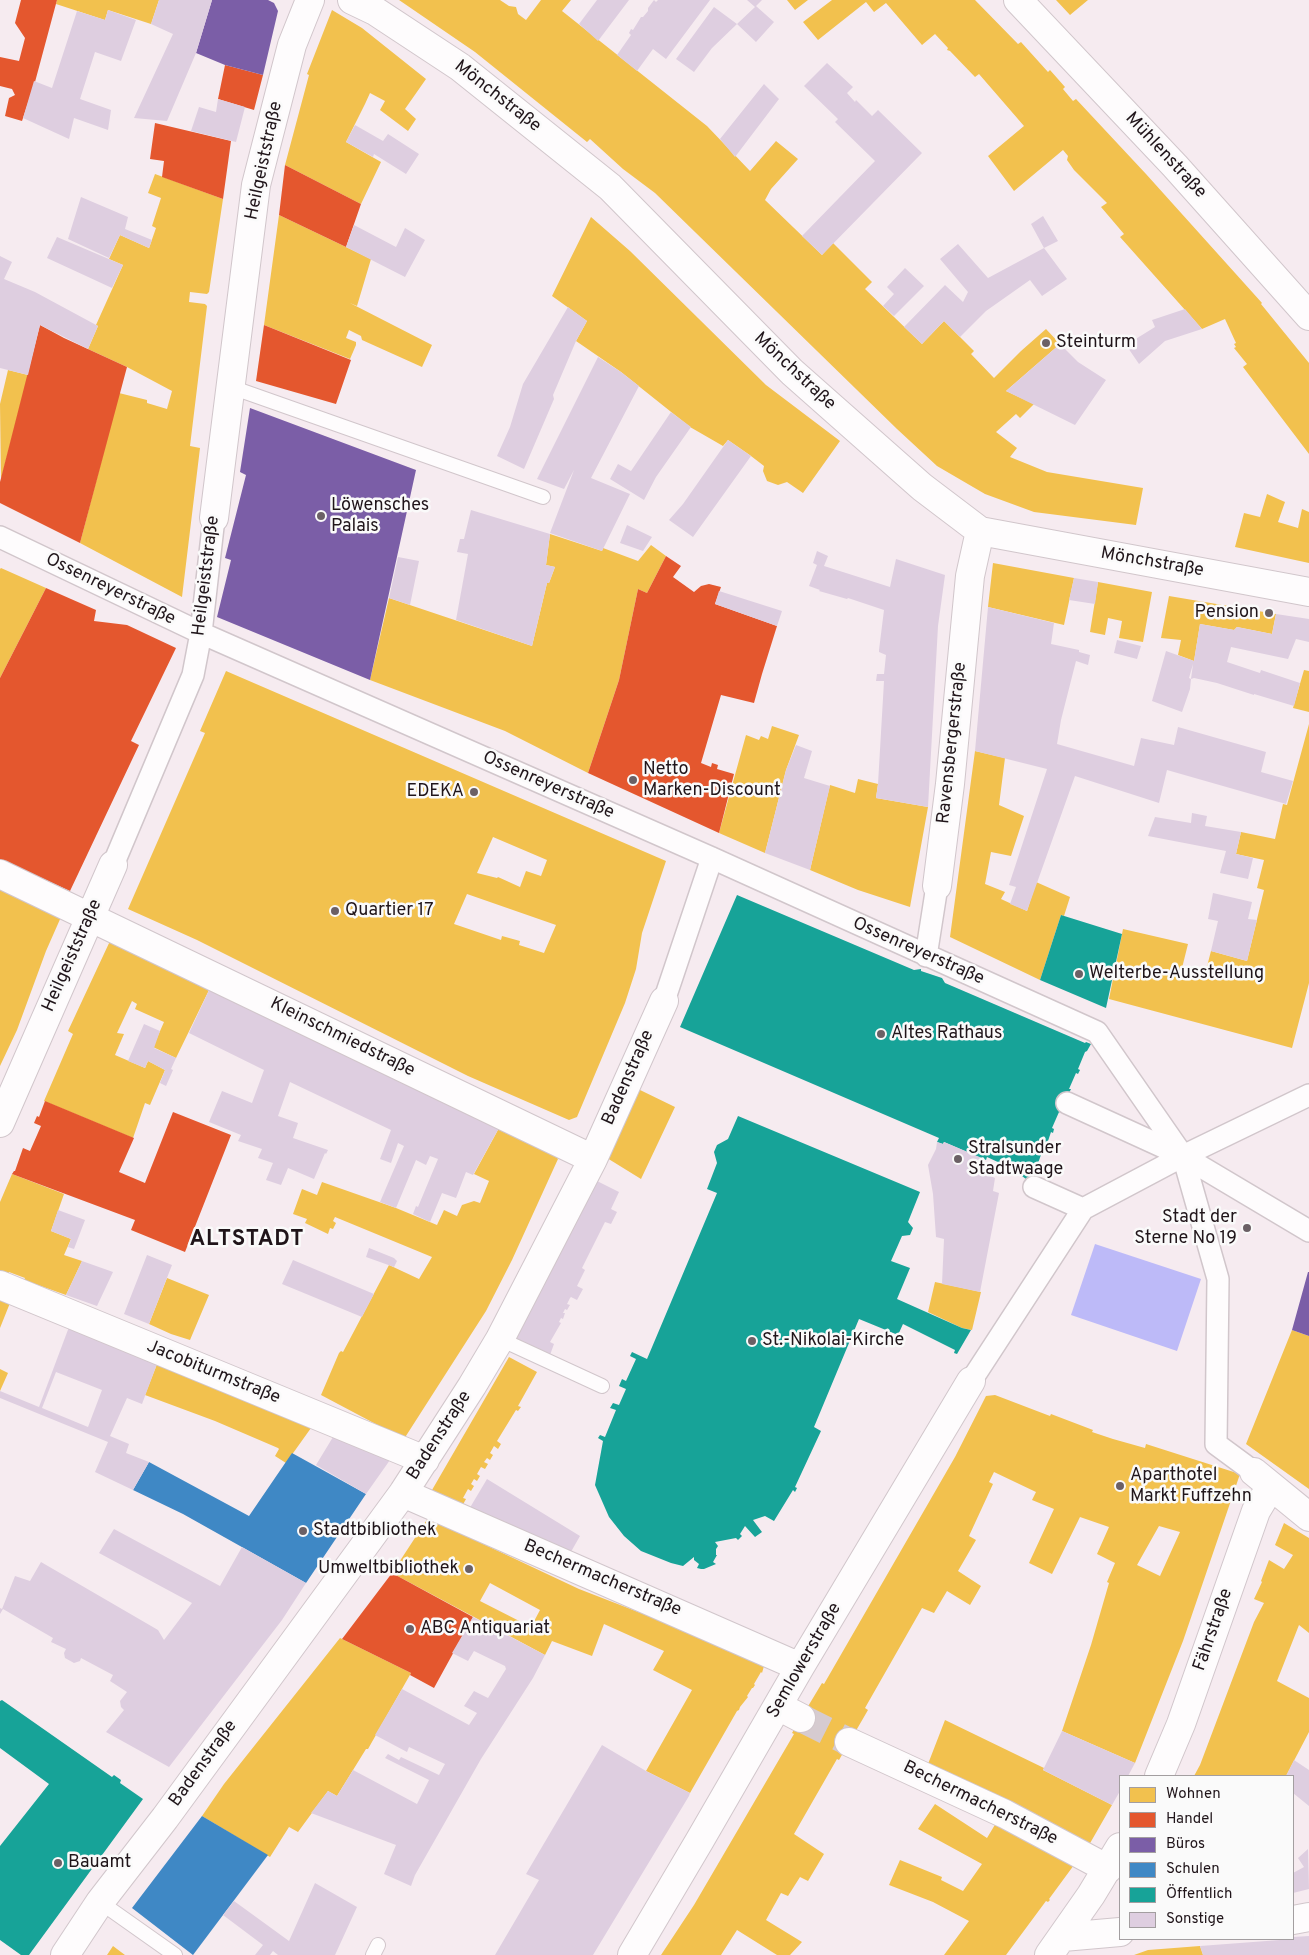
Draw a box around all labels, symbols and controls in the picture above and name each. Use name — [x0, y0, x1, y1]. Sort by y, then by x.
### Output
street label: Mönchstraße — [449, 56, 545, 138]
street label: Heilgeiststraße — [242, 100, 288, 222]
street label: Mühlenstraße — [1120, 109, 1210, 203]
street label: Mönchstraße — [748, 329, 840, 415]
place label: Steinturm — [1056, 332, 1136, 354]
marker: Steinturm — [1040, 337, 1052, 349]
place label: Löwensches Palais — [331, 495, 429, 538]
marker: Löwensches Palais — [315, 510, 327, 522]
street label: Heilgeiststraße — [189, 515, 225, 637]
street label: Mönchstraße — [1099, 543, 1205, 583]
street label: Ossenreyerstraße — [42, 549, 178, 631]
place label: Pension — [1195, 602, 1259, 624]
marker: Pension — [1263, 607, 1275, 619]
street label: Ravensbergerstraße — [934, 661, 972, 825]
street label: Ossenreyerstraße — [479, 747, 617, 825]
place label: Netto Marken-Discount — [643, 759, 781, 802]
marker: Netto Marken-Discount — [627, 774, 639, 786]
place label: EDEKA — [406, 781, 464, 803]
marker: EDEKA — [468, 786, 480, 798]
street label: Heilgeiststraße — [39, 896, 107, 1016]
place label: Quartier 17 — [345, 900, 434, 922]
marker: Quartier 17 — [329, 905, 341, 917]
street label: Ossenreyerstraße — [849, 913, 987, 991]
place label: Welterbe-Ausstellung — [1089, 963, 1264, 985]
marker: Welterbe-Ausstellung — [1073, 968, 1085, 980]
street label: Kleinschmiedstraße — [266, 994, 418, 1082]
place label: Altes Rathaus — [891, 1023, 1002, 1045]
street label: Badenstraße — [598, 1027, 660, 1129]
marker: Altes Rathaus — [875, 1028, 887, 1040]
place label: Stralsunder Stadtwaage — [968, 1138, 1063, 1180]
marker: Stralsunder Stadtwaage — [952, 1153, 964, 1165]
place label: Stadt der Sterne No 19 — [1134, 1207, 1237, 1250]
marker: Stadt der Sterne No 19 — [1241, 1222, 1253, 1234]
district label: ALTSTADT — [188, 1228, 306, 1254]
place label: St.-Nikolai-Kirche — [762, 1330, 904, 1352]
marker: St.-Nikolai-Kirche — [746, 1335, 758, 1347]
street label: Jacobiturmstraße — [143, 1336, 283, 1410]
street label: Badenstraße — [403, 1387, 477, 1485]
place label: Aparthotel Markt Fuffzehn — [1130, 1465, 1252, 1508]
marker: Aparthotel Markt Fuffzehn — [1114, 1480, 1126, 1492]
place label: Stadtbibliothek — [313, 1520, 437, 1542]
marker: Stadtbibliothek — [297, 1525, 309, 1537]
street label: Bechermacherstraße — [520, 1536, 684, 1622]
place label: Umweltbibliothek — [318, 1558, 459, 1580]
marker: Umweltbibliothek — [463, 1563, 475, 1575]
street label: Fährstraße — [1190, 1586, 1238, 1674]
street label: Semlowerstraße — [763, 1599, 847, 1723]
place label: ABC Antiquariat — [420, 1618, 550, 1640]
marker: ABC Antiquariat — [404, 1623, 416, 1635]
street label: Badenstraße — [165, 1716, 243, 1812]
street label: Bechermacherstraße — [899, 1757, 1061, 1851]
legend — [1119, 1775, 1294, 1940]
text: Wohnen — [1166, 1785, 1221, 1804]
text: Handel — [1166, 1810, 1213, 1829]
text: Büros — [1166, 1835, 1205, 1854]
place label: Bauamt — [68, 1852, 131, 1874]
marker: Bauamt — [52, 1857, 64, 1869]
text: Schulen — [1166, 1860, 1220, 1879]
text: Öffentlich — [1166, 1885, 1233, 1904]
text: Sonstige — [1166, 1910, 1224, 1929]

